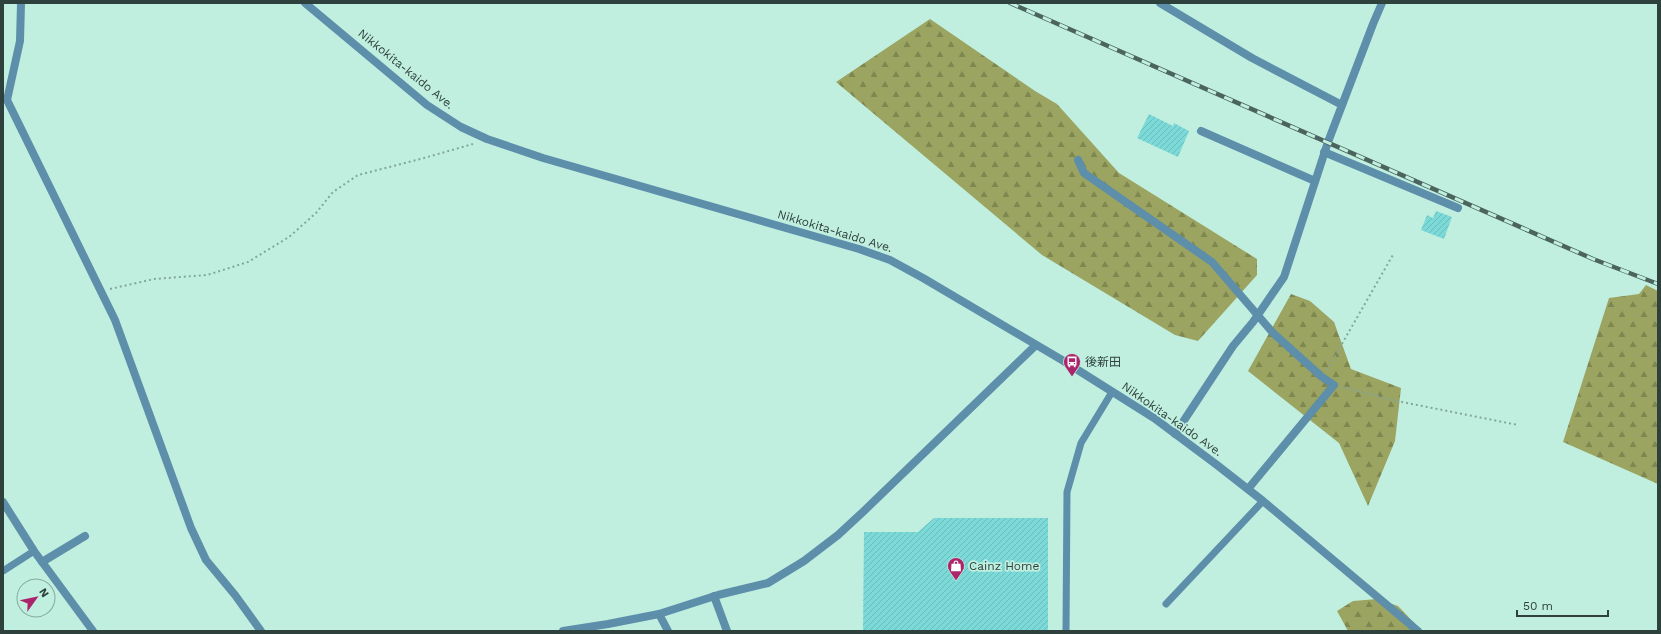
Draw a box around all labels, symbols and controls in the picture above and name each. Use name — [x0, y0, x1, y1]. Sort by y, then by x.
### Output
street label: Nikkokita-kaido Ave. — [355, 26, 457, 112]
street label: Nikkokita-kaido Ave. — [776, 207, 894, 255]
bus stop icon: 後新田 — [1062, 352, 1082, 377]
place label: 後新田 — [1085, 355, 1121, 369]
street label: Nikkokita-kaido Ave. — [1119, 379, 1225, 459]
shop icon: Cainz Home — [946, 556, 966, 581]
place label: Cainz Home — [969, 559, 1039, 573]
north arrow — [16, 578, 56, 618]
text: N — [36, 586, 52, 600]
scale bar — [1517, 592, 1608, 618]
text: 50 m — [1523, 599, 1553, 613]

